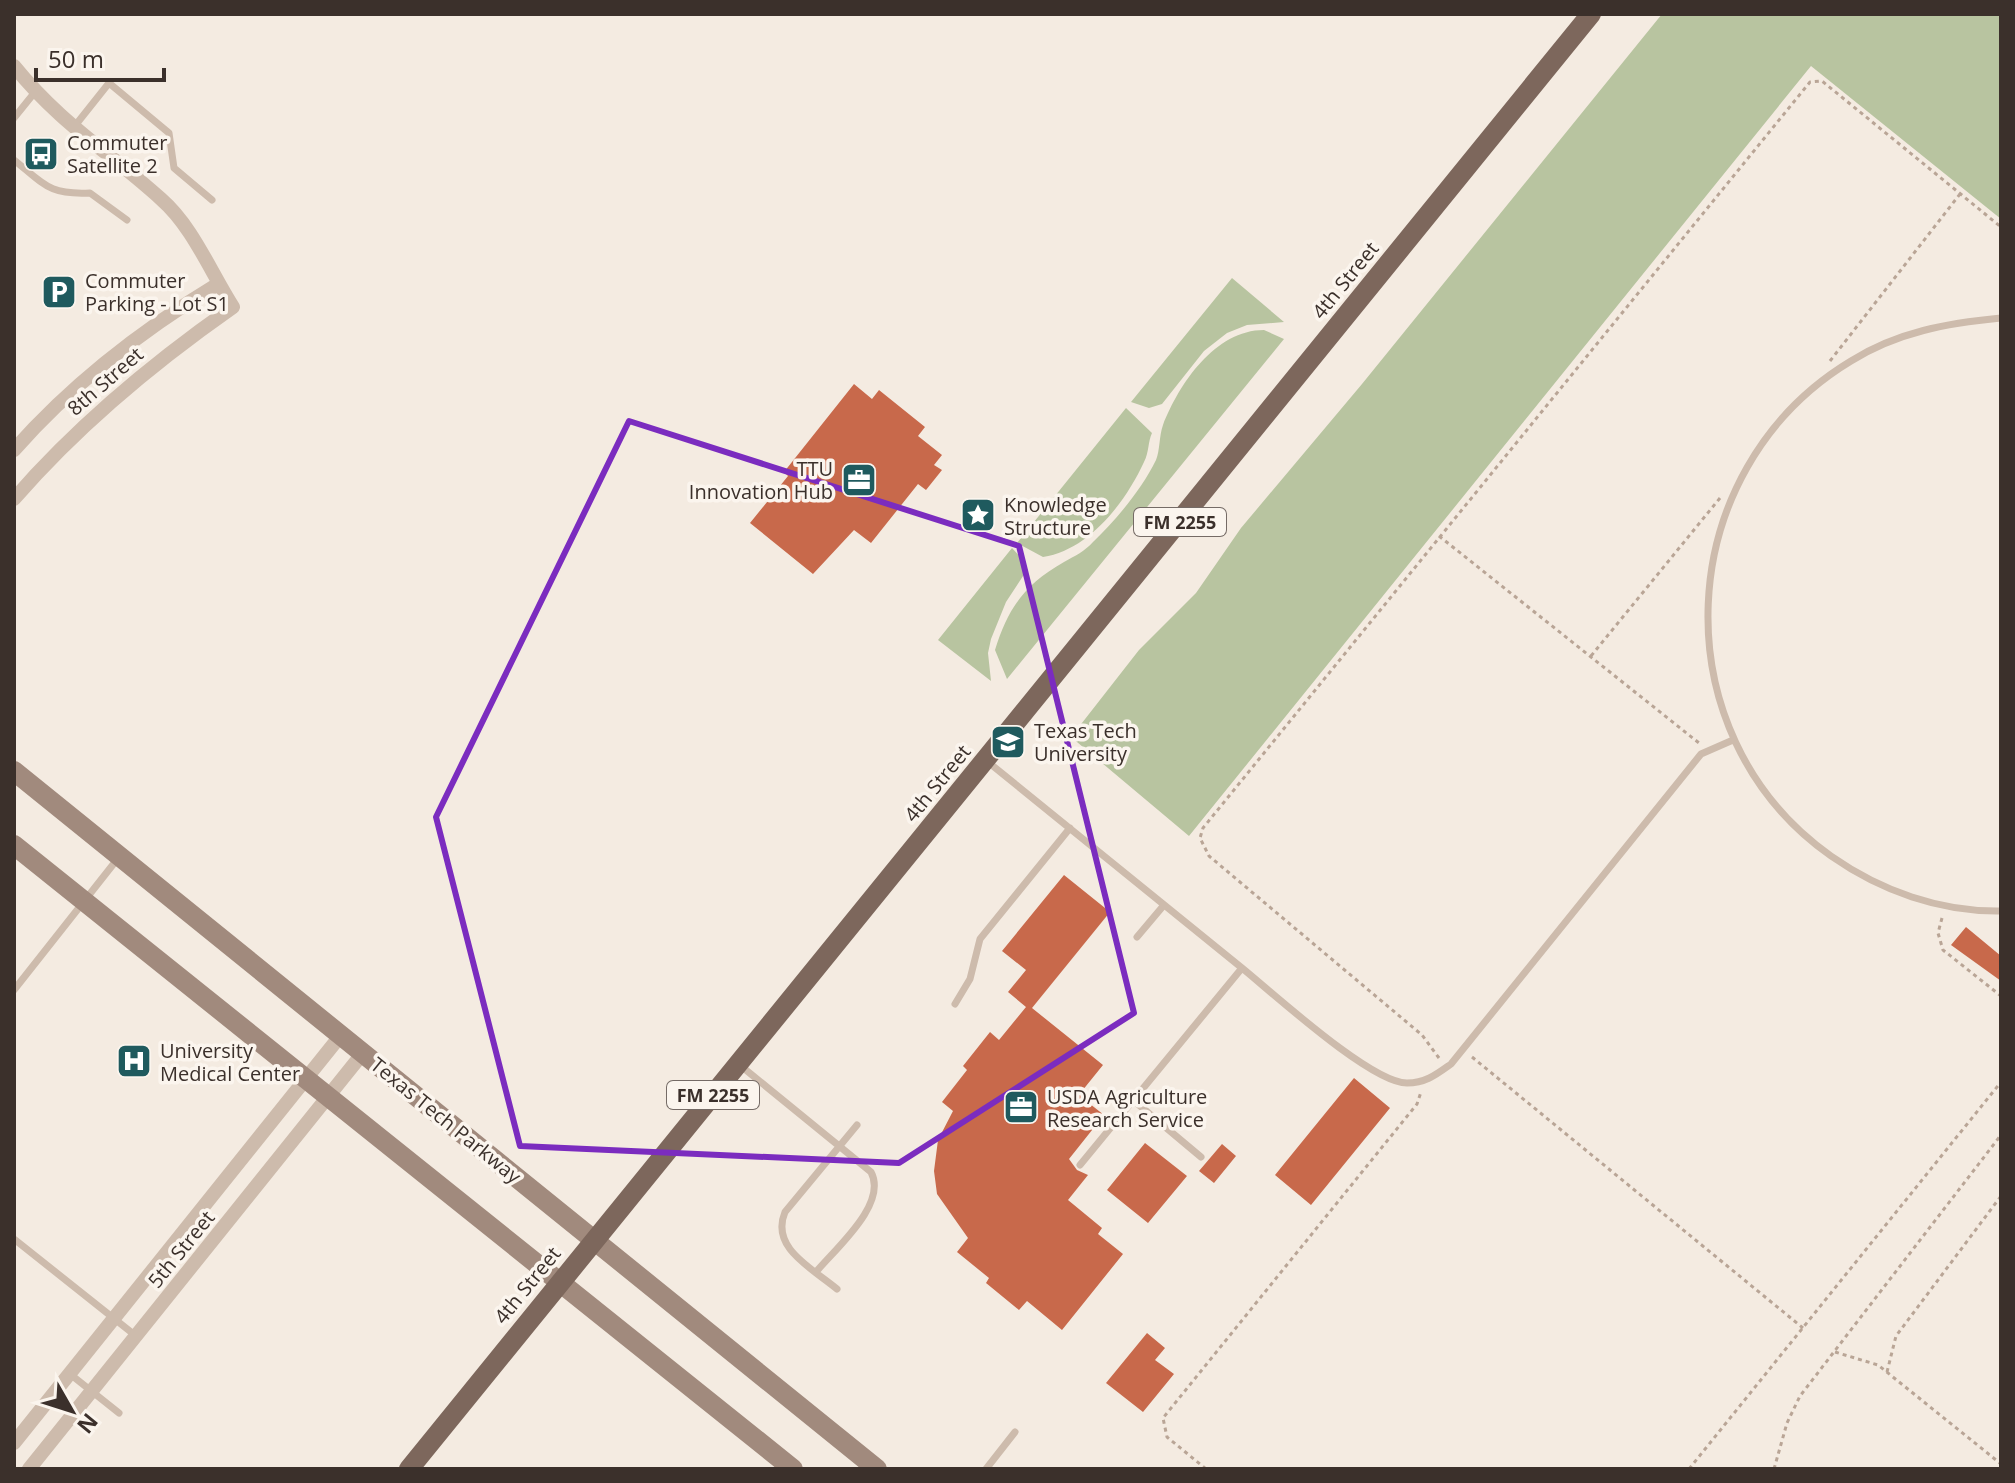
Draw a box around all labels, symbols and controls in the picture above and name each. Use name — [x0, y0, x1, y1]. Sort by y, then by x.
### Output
scale bar — [36, 32, 164, 82]
text: 50 m — [48, 42, 104, 75]
place label: Commuter Satellite 2 — [67, 129, 167, 179]
bus stop icon: Commuter Satellite 2 — [22, 135, 60, 173]
street label: 4th Street — [1306, 236, 1384, 324]
place label: Commuter Parking - Lot S1 — [85, 267, 229, 317]
parking icon: Commuter Parking - Lot S1 — [40, 273, 78, 311]
street label: 8th Street — [61, 341, 149, 421]
place label: TTU Innovation Hub — [689, 455, 833, 505]
office icon: TTU Innovation Hub — [840, 461, 878, 499]
place label: Knowledge Structure — [1004, 491, 1107, 541]
place icon: Knowledge Structure — [959, 496, 997, 534]
road number: FM 2255 — [1134, 508, 1226, 536]
place label: Texas Tech University — [1034, 717, 1137, 767]
school or university icon: Texas Tech University — [989, 723, 1027, 761]
street label: 4th Street — [898, 739, 976, 827]
place label: University Medical Center — [160, 1037, 300, 1087]
hospital icon: University Medical Center — [115, 1042, 153, 1080]
street label: Texas Tech Parkway — [365, 1051, 528, 1190]
road number: FM 2255 — [667, 1081, 759, 1109]
place label: USDA Agriculture Research Service — [1047, 1083, 1207, 1133]
office icon: USDA Agriculture Research Service — [1002, 1088, 1040, 1126]
street label: 5th Street — [142, 1205, 220, 1293]
street label: 4th Street — [488, 1241, 566, 1329]
north arrow — [32, 1371, 112, 1451]
text: N — [71, 1408, 106, 1441]

